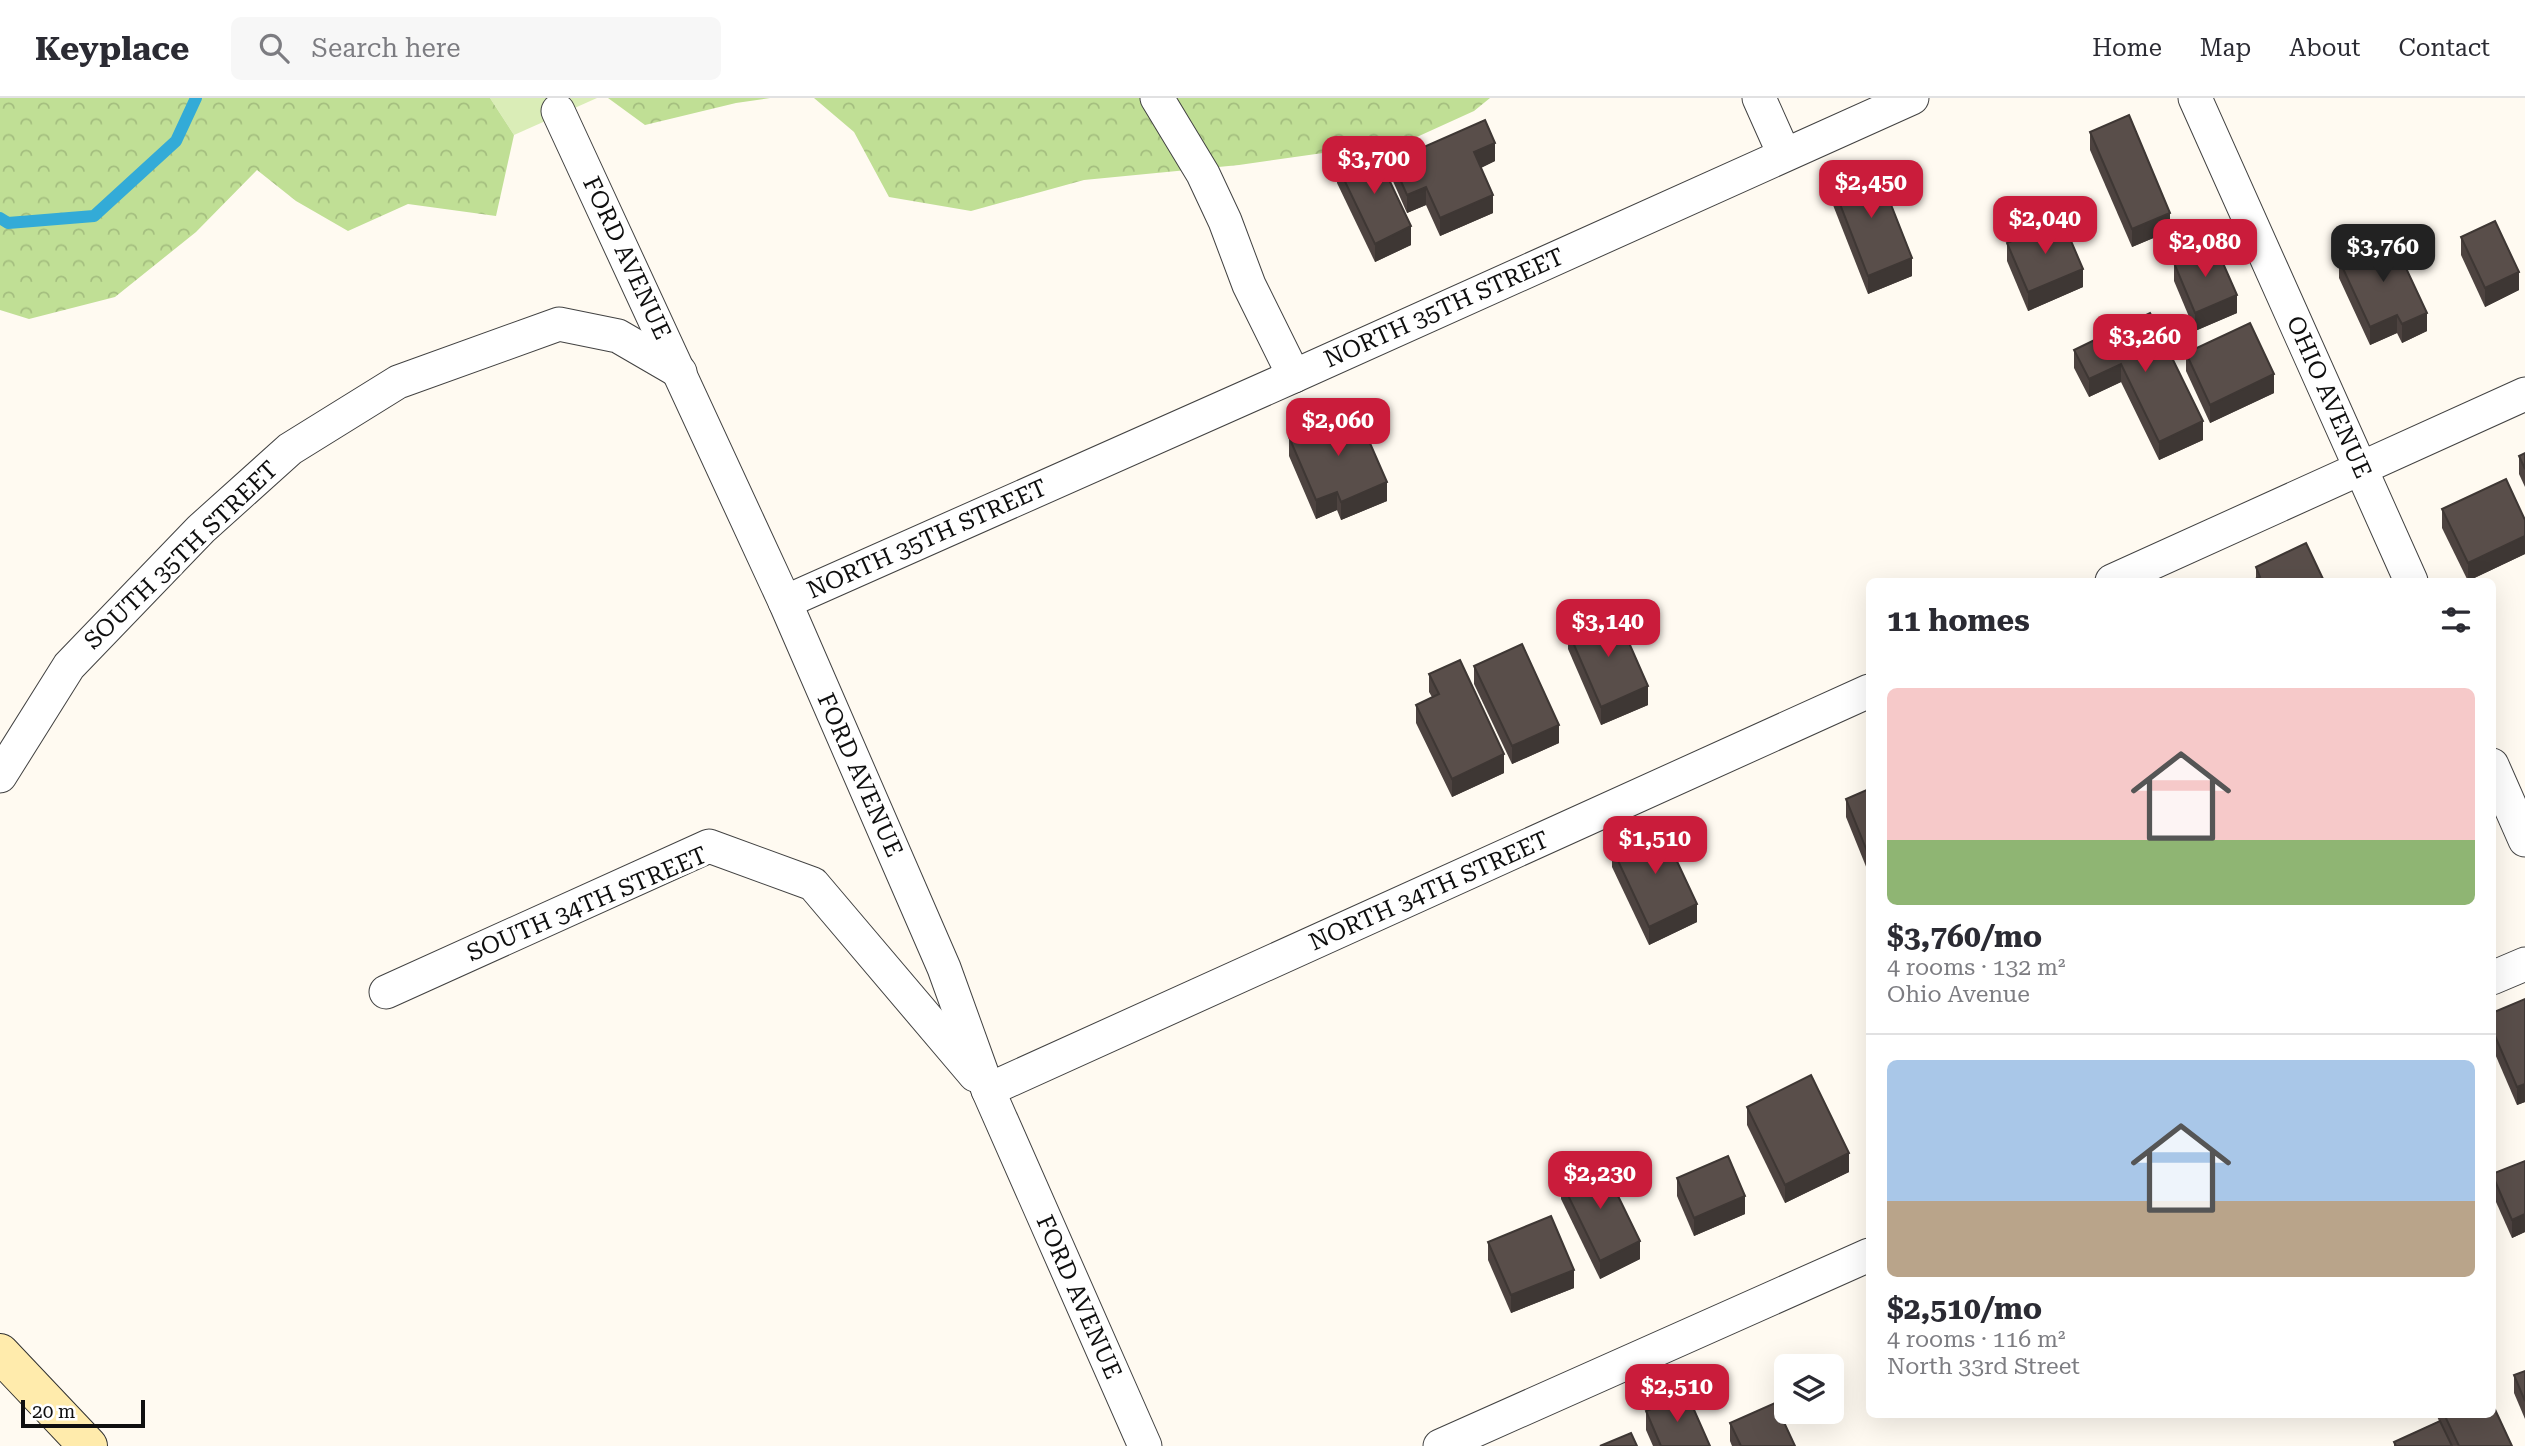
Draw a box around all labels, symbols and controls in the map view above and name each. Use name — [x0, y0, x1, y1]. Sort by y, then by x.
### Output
search box — [231, 17, 721, 80]
text: Keyplace — [35, 29, 189, 68]
icon: search — [255, 29, 293, 67]
text: Search here — [311, 33, 460, 63]
text: Home — [2092, 34, 2162, 62]
text: Map — [2200, 34, 2251, 62]
text: About — [2289, 34, 2360, 62]
text: Contact — [2398, 34, 2490, 62]
pin: $3,700 — [1317, 136, 1431, 196]
text: $3,700 — [1338, 145, 1410, 172]
pin: $2,450 — [1814, 160, 1928, 220]
text: $2,450 — [1835, 169, 1907, 196]
street label: FORD AVENUE — [577, 172, 677, 344]
pin: $2,040 — [1988, 197, 2102, 256]
text: $2,040 — [2009, 205, 2081, 232]
pin: $2,080 — [2148, 220, 2262, 279]
pin: $3,760 — [2326, 225, 2440, 284]
text: $2,080 — [2169, 228, 2241, 255]
text: $3,760 — [2347, 233, 2419, 260]
street label: NORTH 35TH STREET — [1320, 242, 1568, 374]
street label: OHIO AVENUE — [2281, 312, 2377, 482]
pin: $3,260 — [2088, 314, 2202, 374]
text: $3,260 — [2109, 323, 2181, 350]
pin: $2,060 — [1281, 398, 1395, 458]
text: $2,060 — [1302, 407, 1374, 434]
street label: SOUTH 35TH STREET — [78, 455, 284, 655]
street label: NORTH 35TH STREET — [803, 473, 1051, 605]
pin: $3,140 — [1551, 600, 1665, 659]
icon: filters — [2437, 601, 2475, 639]
text: 11 homes — [1887, 603, 2030, 638]
text: $3,140 — [1572, 608, 1644, 635]
street label: FORD AVENUE — [811, 689, 909, 861]
icon: home — [2118, 733, 2244, 859]
pin: $1,510 — [1598, 816, 1712, 876]
street label: NORTH 34TH STREET — [1305, 825, 1553, 957]
text: $1,510 — [1619, 825, 1691, 852]
street label: SOUTH 34TH STREET — [463, 841, 711, 967]
text: $3,760/mo — [1887, 919, 2042, 954]
text: 4 rooms · 132 m² — [1887, 954, 2065, 981]
text: Ohio Avenue — [1887, 981, 2030, 1008]
icon: home — [2118, 1105, 2244, 1231]
pin: $2,230 — [1543, 1152, 1657, 1211]
text: $2,230 — [1564, 1160, 1636, 1187]
street label: FORD AVENUE — [1030, 1211, 1128, 1383]
text: $2,510/mo — [1887, 1291, 2042, 1326]
text: 4 rooms · 116 m² — [1887, 1326, 2065, 1353]
text: North 33rd Street — [1887, 1353, 2080, 1380]
map controls — [1774, 1354, 1844, 1424]
button: layers — [1774, 1354, 1844, 1424]
pin: $2,510 — [1620, 1364, 1734, 1424]
text: $2,510 — [1641, 1373, 1713, 1400]
scale bar — [21, 1397, 145, 1429]
text: 20 m — [32, 1400, 75, 1423]

